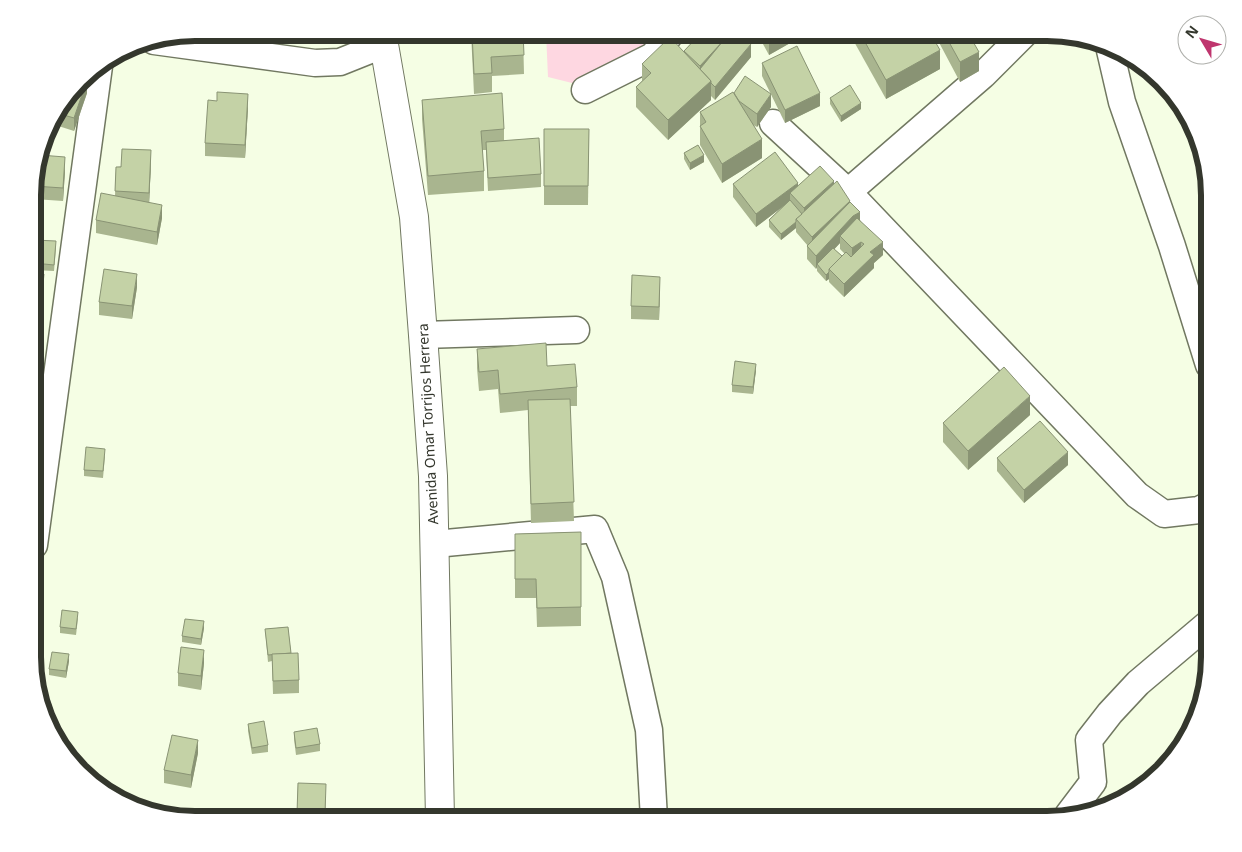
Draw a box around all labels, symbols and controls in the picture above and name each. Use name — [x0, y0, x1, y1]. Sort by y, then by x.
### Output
north arrow — [1177, 15, 1227, 65]
text: N — [1180, 21, 1202, 42]
street label: Avenida Omar Torrijos Herrera — [413, 323, 442, 525]

